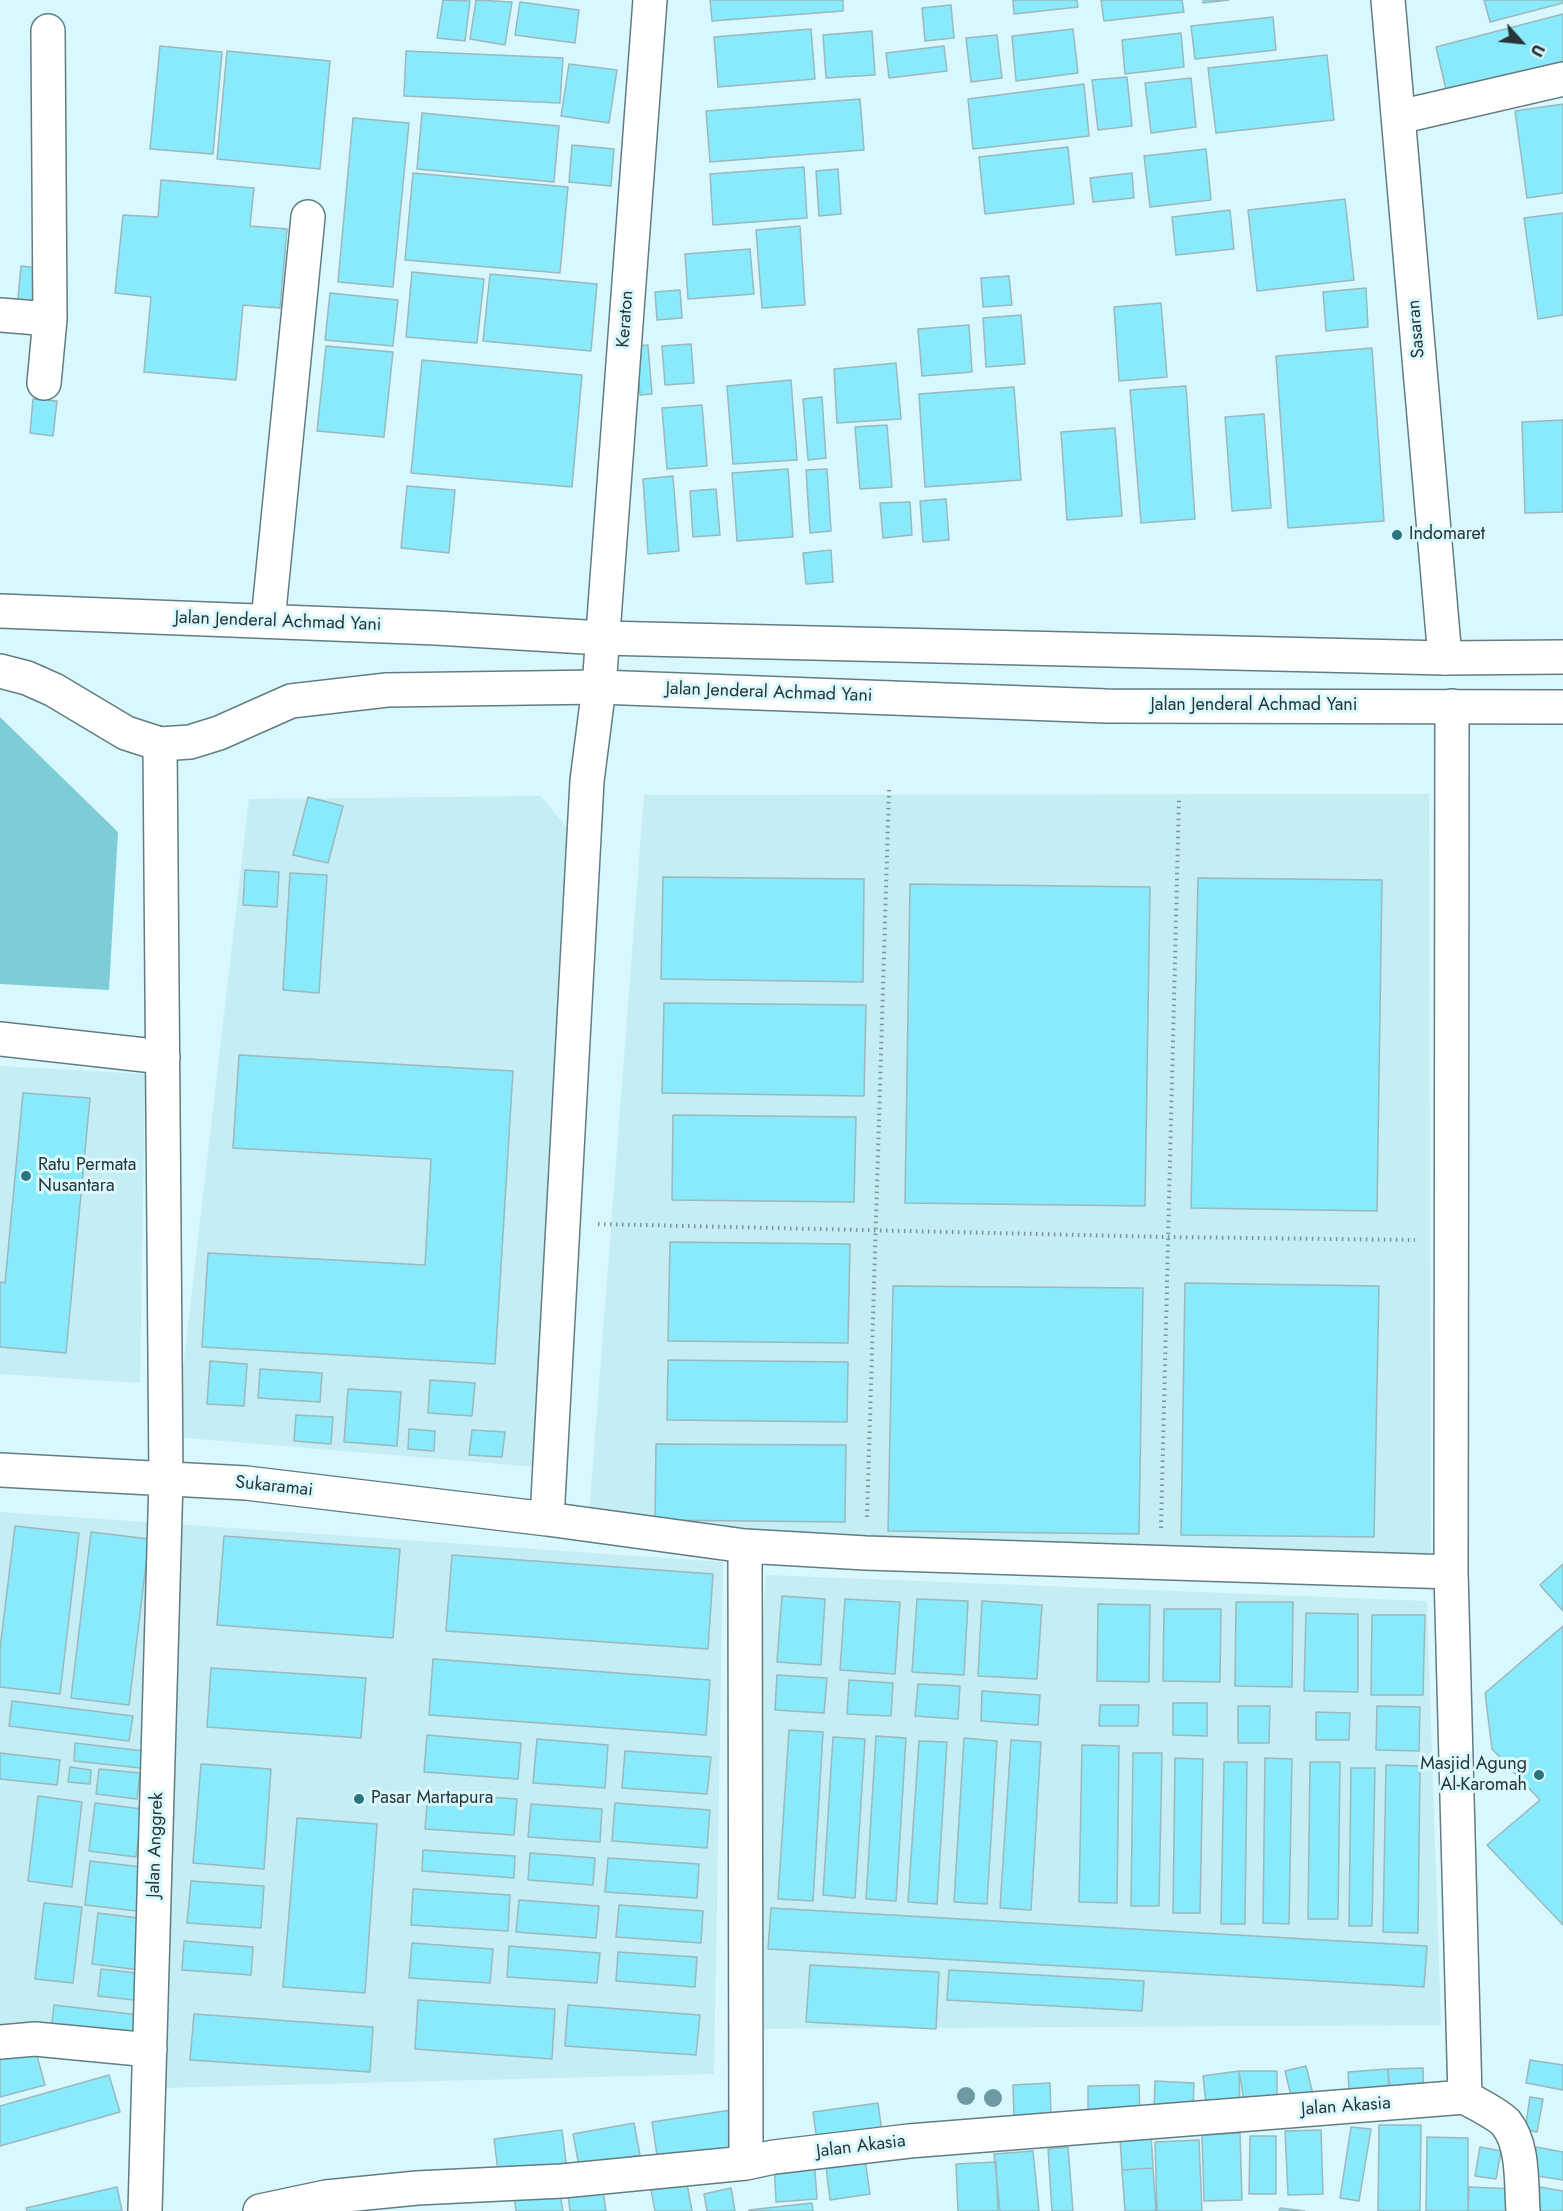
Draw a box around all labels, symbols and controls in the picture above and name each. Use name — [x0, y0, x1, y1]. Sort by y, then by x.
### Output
north arrow — [1491, 12, 1551, 72]
text: U — [1525, 40, 1550, 61]
street label: Keraton — [613, 290, 639, 348]
street label: Sasaran — [1404, 299, 1430, 359]
place label: Indomaret — [1409, 524, 1485, 546]
marker: Indomaret — [1390, 528, 1404, 542]
street label: Jalan Jenderal Achmad Yani — [174, 608, 382, 636]
street label: Jalan Jenderal Achmad Yani — [665, 679, 873, 707]
street label: Jalan Jenderal Achmad Yani — [1151, 695, 1357, 717]
place label: Ratu Permata Nusantara — [38, 1155, 136, 1198]
marker: Ratu Permata Nusantara — [19, 1169, 33, 1183]
street label: Sukaramai — [234, 1472, 314, 1502]
place label: Masjid Agung Al-Karomah — [1420, 1754, 1527, 1796]
marker: Masjid Agung Al-Karomah — [1532, 1768, 1546, 1782]
place label: Pasar Martapura — [371, 1788, 493, 1810]
street label: Jalan Anggrek — [143, 1792, 169, 1898]
marker: Pasar Martapura — [352, 1792, 366, 1806]
street label: Jalan Akasia — [1301, 2093, 1391, 2121]
street label: Jalan Akasia — [815, 2131, 907, 2163]

